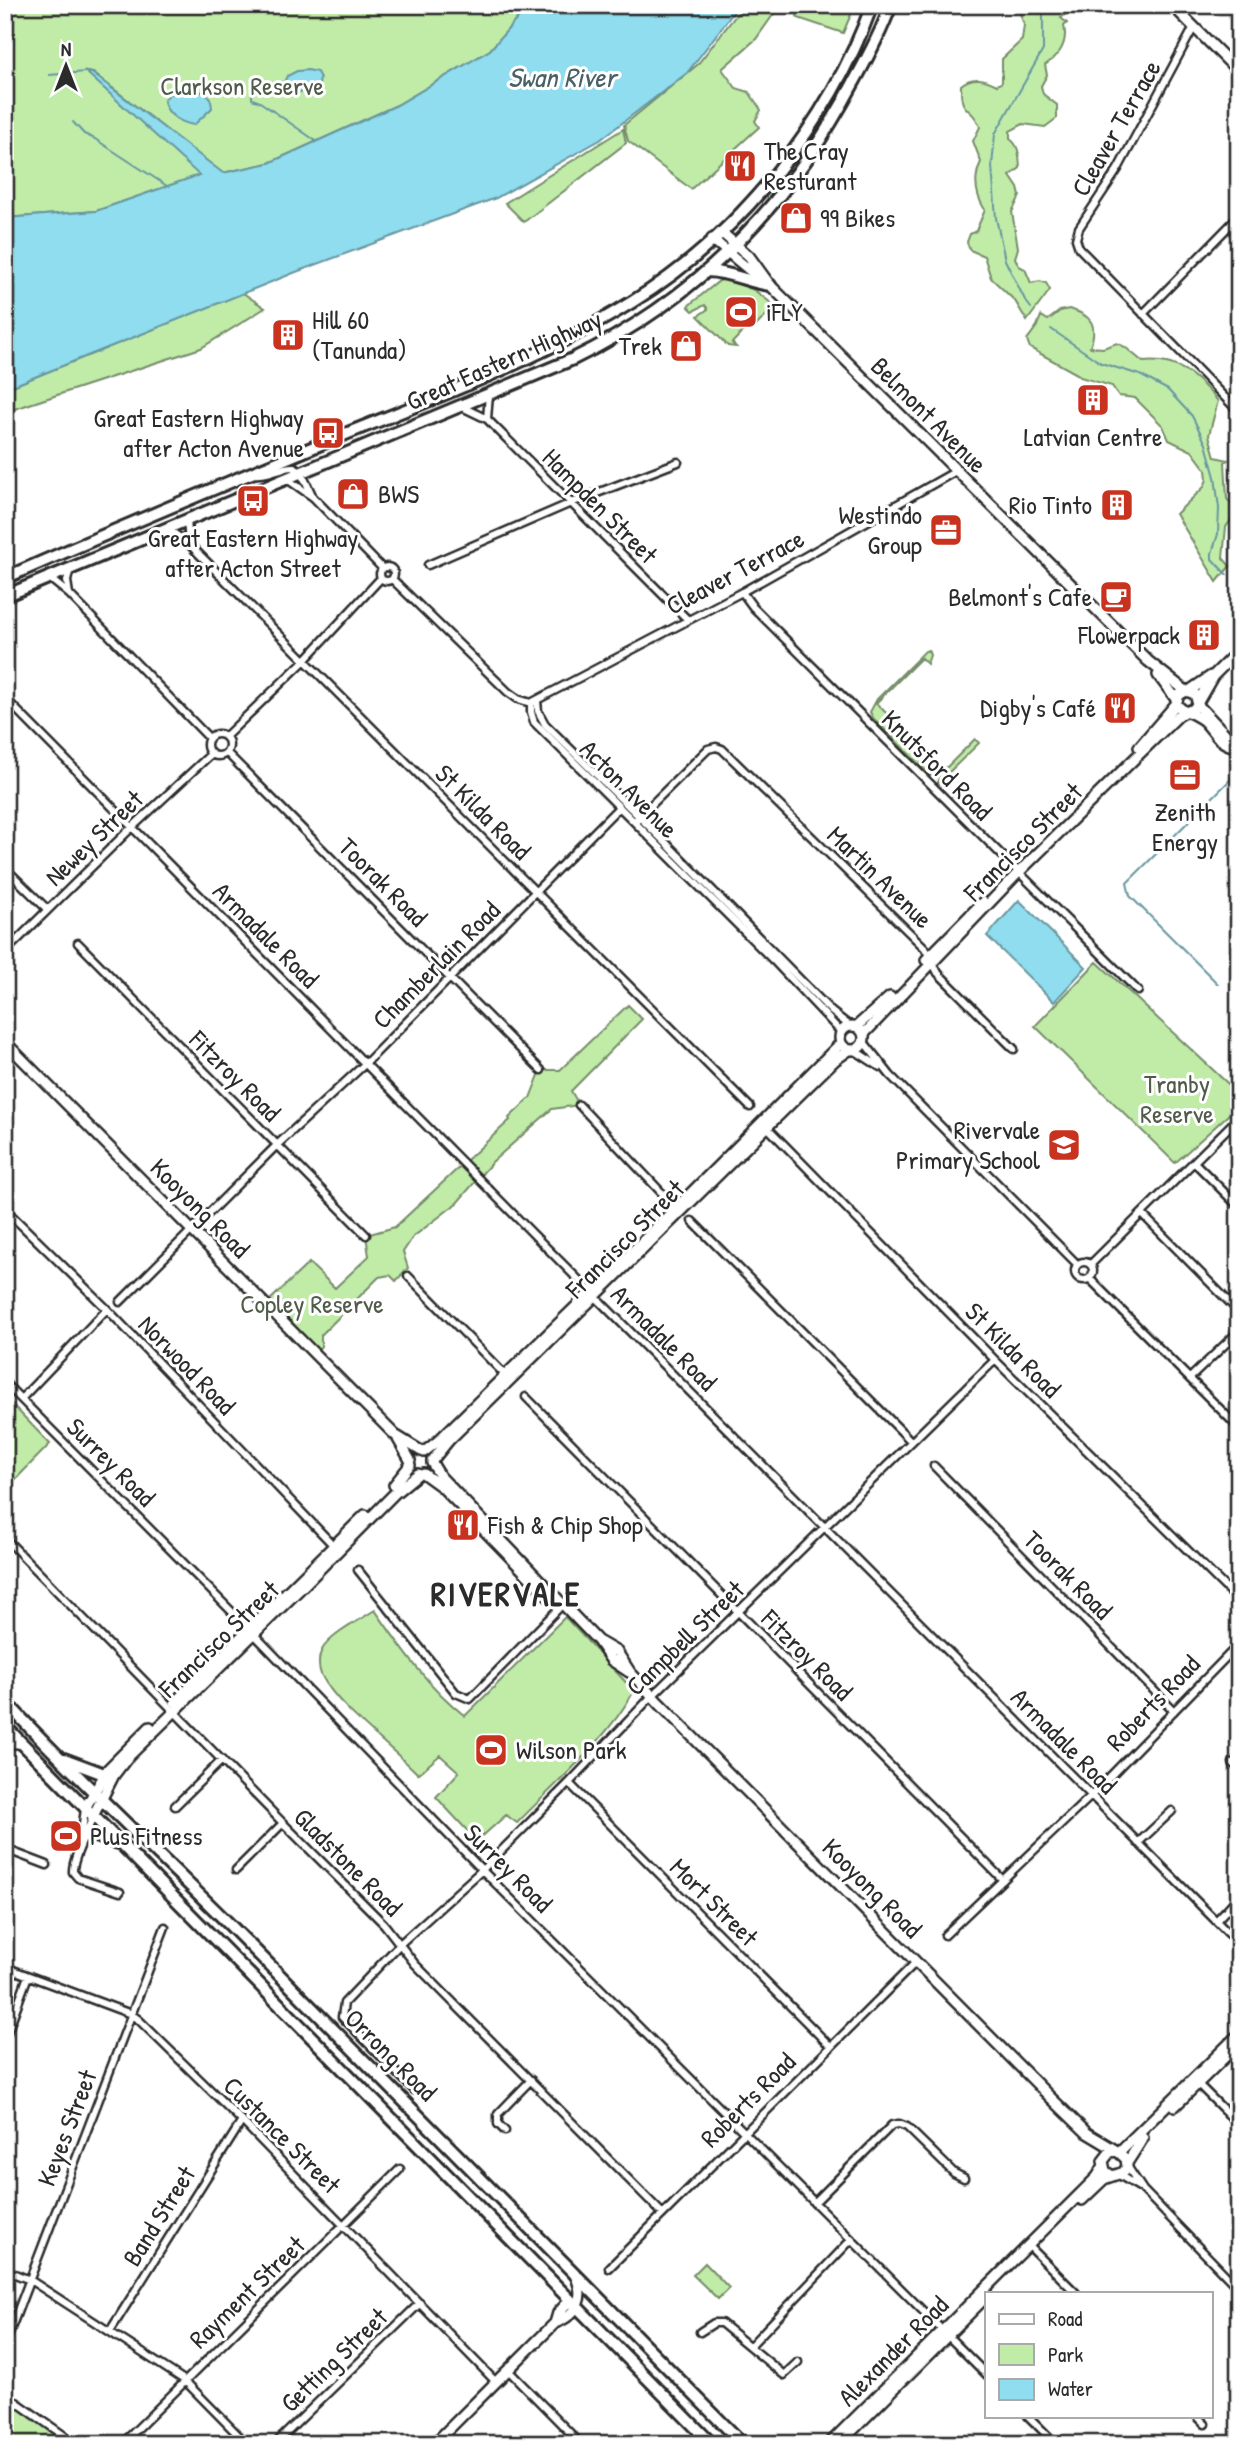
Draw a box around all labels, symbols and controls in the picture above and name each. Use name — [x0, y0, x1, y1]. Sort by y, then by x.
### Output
north arrow — [32, 32, 102, 102]
text: N — [61, 36, 71, 62]
street label: Cleaver Terrace — [1063, 53, 1169, 202]
water label: Swan River — [508, 58, 619, 96]
park label: Clarkson Reserve — [160, 68, 324, 103]
place label: The Cray Resturant — [764, 133, 857, 198]
restaurant icon: The Cray Resturant — [721, 147, 759, 185]
shop icon: 99 Bikes — [777, 199, 815, 237]
place label: 99 Bikes — [820, 200, 895, 235]
sports icon: iFLY — [722, 293, 760, 331]
place label: iFLY — [766, 294, 803, 329]
street label: Great Eastern Highway — [401, 301, 607, 418]
place label: Hill 60 (Tanunda) — [312, 302, 407, 367]
building icon: Hill 60 (Tanunda) — [269, 316, 307, 354]
shop icon: Trek — [667, 327, 705, 365]
place label: Trek — [619, 328, 662, 363]
street label: Belmont Avenue — [864, 349, 995, 480]
building icon: Latvian Centre — [1074, 381, 1112, 419]
place label: Great Eastern Highway after Acton Avenue — [94, 400, 304, 465]
bus stop icon: Great Eastern Highway after Acton Avenue — [309, 414, 347, 452]
place label: Latvian Centre — [1024, 419, 1162, 454]
street label: Hampden Street — [535, 440, 666, 572]
shop icon: BWS — [334, 475, 372, 513]
place label: BWS — [378, 476, 419, 511]
bus stop icon: Great Eastern Highway after Acton Street — [234, 482, 272, 520]
building icon: Rio Tinto — [1098, 486, 1136, 524]
place label: Rio Tinto — [1009, 487, 1092, 522]
place label: Westindo Group — [838, 497, 922, 562]
office icon: Westindo Group — [927, 511, 965, 549]
place label: Great Eastern Highway after Acton Street — [148, 520, 358, 585]
street label: Cleaver Terrace — [660, 521, 810, 623]
cafe icon: Belmont's Cafe — [1097, 578, 1135, 616]
place label: Belmont's Cafe — [948, 579, 1092, 614]
building icon: Flowerpack — [1185, 616, 1223, 654]
place label: Flowerpack — [1077, 617, 1180, 652]
restaurant icon: Digby's Café — [1101, 689, 1139, 727]
place label: Digby's Café — [980, 690, 1096, 725]
street label: Knutsford Road — [874, 702, 1000, 828]
street label: Acton Avenue — [572, 732, 686, 846]
street label: St Kilda Road — [428, 756, 539, 867]
office icon: Zenith Energy — [1166, 756, 1204, 794]
street label: Francisco Street — [955, 774, 1090, 909]
street label: Newey Street — [37, 781, 151, 893]
place label: Zenith Energy — [1152, 794, 1218, 859]
street label: Martin Avenue — [820, 817, 941, 936]
street label: Toorak Road — [331, 829, 436, 934]
street label: Armadale Road — [206, 874, 327, 995]
street label: Chamberlain Road — [364, 893, 507, 1036]
street label: Fitzroy Road — [181, 1022, 289, 1129]
park label: Tranby Reserve — [1140, 1066, 1214, 1131]
place label: Rivervale Primary School — [896, 1112, 1040, 1177]
school or university icon: Rivervale Primary School — [1045, 1126, 1083, 1164]
street label: Kooyong Road — [143, 1150, 258, 1265]
street label: Francisco Street — [557, 1171, 692, 1306]
street label: Armadale Road — [604, 1277, 725, 1398]
park label: Copley Reserve — [240, 1286, 384, 1321]
street label: St Kilda Road — [958, 1294, 1069, 1405]
street label: Norwood Road — [131, 1307, 244, 1422]
street label: Surrey Road — [59, 1410, 163, 1514]
restaurant icon: Fish & Chip Shop — [444, 1506, 482, 1544]
place label: Fish & Chip Shop — [487, 1507, 643, 1542]
street label: Toorak Road — [1016, 1522, 1121, 1627]
street label: Francisco Street — [150, 1572, 287, 1706]
district label: RIVERVALE — [431, 1572, 581, 1616]
street label: Campbell Street — [618, 1572, 752, 1703]
street label: Fitzroy Road — [753, 1601, 861, 1708]
street label: Roberts Road — [1098, 1647, 1207, 1758]
street label: Armadale Road — [1004, 1680, 1125, 1801]
sports icon: Wilson Park — [472, 1731, 510, 1769]
place label: Wilson Park — [516, 1732, 627, 1767]
street label: Gladstone Road — [287, 1800, 410, 1923]
street label: Surrey Road — [456, 1816, 560, 1920]
sports icon: Plus Fitness — [47, 1817, 85, 1855]
place label: Plus Fitness — [90, 1818, 202, 1853]
street label: Kooyong Road — [815, 1830, 930, 1945]
street label: Mort Street — [663, 1850, 767, 1954]
street label: Orrong Road — [338, 2001, 445, 2108]
street label: Roberts Road — [693, 2045, 803, 2155]
street label: Keyes Street — [28, 2064, 105, 2191]
street label: Custance Street — [216, 2068, 349, 2202]
street label: Band Street — [114, 2158, 204, 2272]
street label: Rayment Street — [181, 2227, 313, 2356]
street label: Alexander Road — [830, 2288, 955, 2413]
legend — [985, 2292, 1212, 2418]
street label: Getting Street — [272, 2299, 396, 2420]
text: Road — [1048, 2304, 1082, 2333]
text: Park — [1048, 2340, 1083, 2369]
text: Water — [1048, 2374, 1093, 2403]

